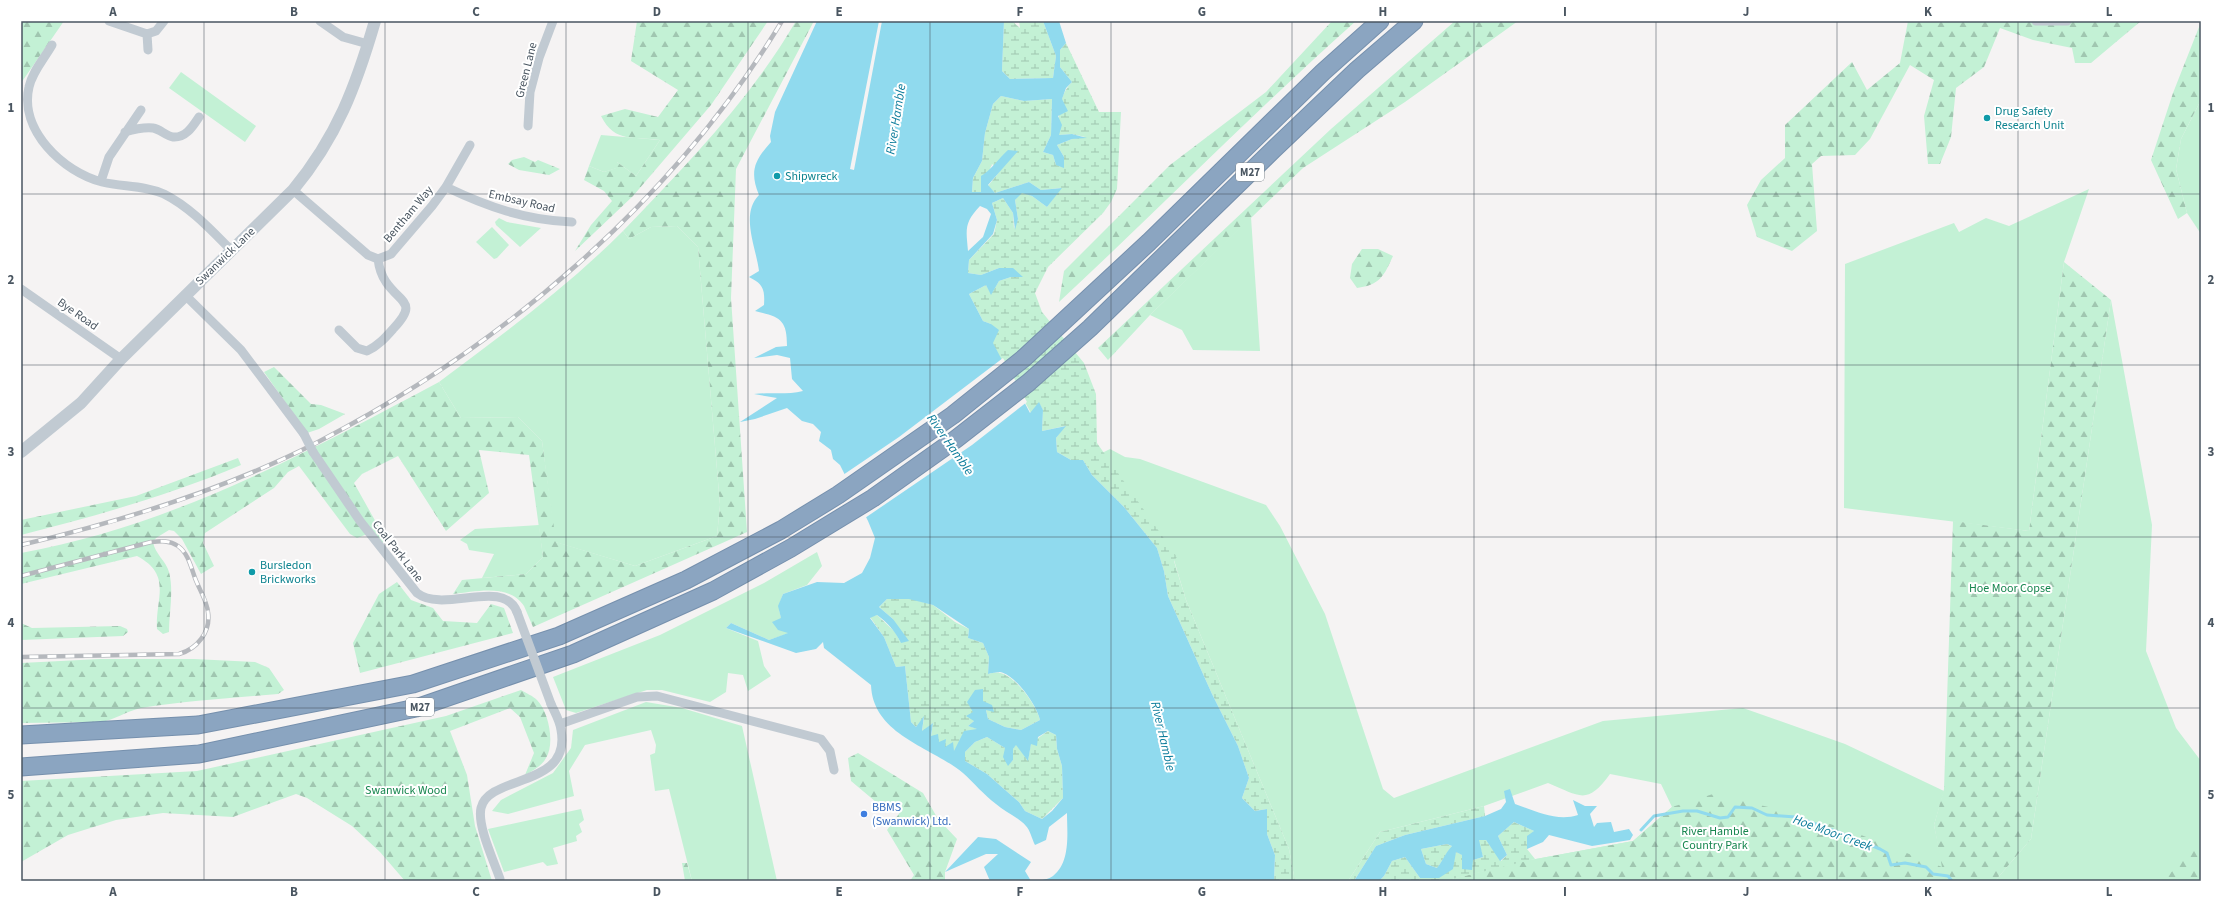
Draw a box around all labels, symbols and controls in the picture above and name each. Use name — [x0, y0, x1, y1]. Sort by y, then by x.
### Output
text: A — [108, 3, 117, 21]
text: B — [290, 3, 298, 21]
text: C — [472, 3, 480, 21]
text: D — [653, 3, 661, 21]
text: E — [835, 3, 843, 21]
text: F — [1017, 3, 1024, 21]
text: G — [1198, 3, 1206, 21]
text: H — [1379, 3, 1387, 21]
text: I — [1563, 3, 1567, 21]
text: J — [1743, 3, 1749, 21]
text: K — [1924, 3, 1933, 21]
text: L — [2106, 3, 2113, 21]
street label: Green Lane — [511, 41, 542, 100]
water label: River Hamble — [882, 83, 910, 156]
text: 1 — [8, 99, 15, 117]
text: 1 — [2208, 99, 2215, 117]
place label: Drug Safety Research Unit — [1995, 103, 2064, 134]
marker: Drug Safety Research Unit — [1982, 113, 1992, 123]
road number: M27 — [1236, 163, 1264, 181]
place label: Shipwreck — [785, 168, 838, 185]
marker: Shipwreck — [772, 171, 782, 181]
street label: Bentham Way — [380, 182, 437, 246]
street label: Embsay Road — [487, 186, 557, 217]
street label: Swanwick Lane — [192, 223, 259, 289]
text: 2 — [8, 271, 15, 289]
text: 2 — [2208, 271, 2215, 289]
street label: Bye Road — [54, 294, 102, 335]
water label: River Hamble — [922, 410, 978, 479]
text: 3 — [8, 443, 15, 461]
text: 3 — [2208, 443, 2215, 461]
street label: Coal Park Lane — [368, 517, 427, 586]
place label: Bursledon Brickworks — [260, 557, 316, 588]
marker: Bursledon Brickworks — [247, 567, 257, 577]
park label: Hoe Moor Copse — [1969, 580, 2051, 597]
text: 4 — [8, 614, 15, 632]
text: 4 — [2208, 614, 2215, 632]
road number: M27 — [406, 698, 434, 716]
water label: River Hamble — [1146, 699, 1180, 773]
park label: Swanwick Wood — [365, 782, 447, 799]
text: 5 — [8, 786, 15, 804]
text: 5 — [2208, 786, 2215, 804]
place label: BBMS (Swanwick) Ltd. — [872, 799, 951, 830]
marker: BBMS (Swanwick) Ltd. — [859, 809, 869, 819]
water label: Hoe Moor Creek — [1790, 810, 1876, 856]
park label: River Hamble Country Park — [1681, 823, 1749, 854]
text: A — [108, 883, 117, 901]
text: B — [290, 883, 298, 901]
text: C — [472, 883, 480, 901]
text: D — [653, 883, 661, 901]
text: E — [835, 883, 843, 901]
text: F — [1017, 883, 1024, 901]
text: G — [1198, 883, 1206, 901]
text: H — [1379, 883, 1387, 901]
text: I — [1563, 883, 1567, 901]
text: J — [1743, 883, 1749, 901]
text: K — [1924, 883, 1933, 901]
text: L — [2106, 883, 2113, 901]

